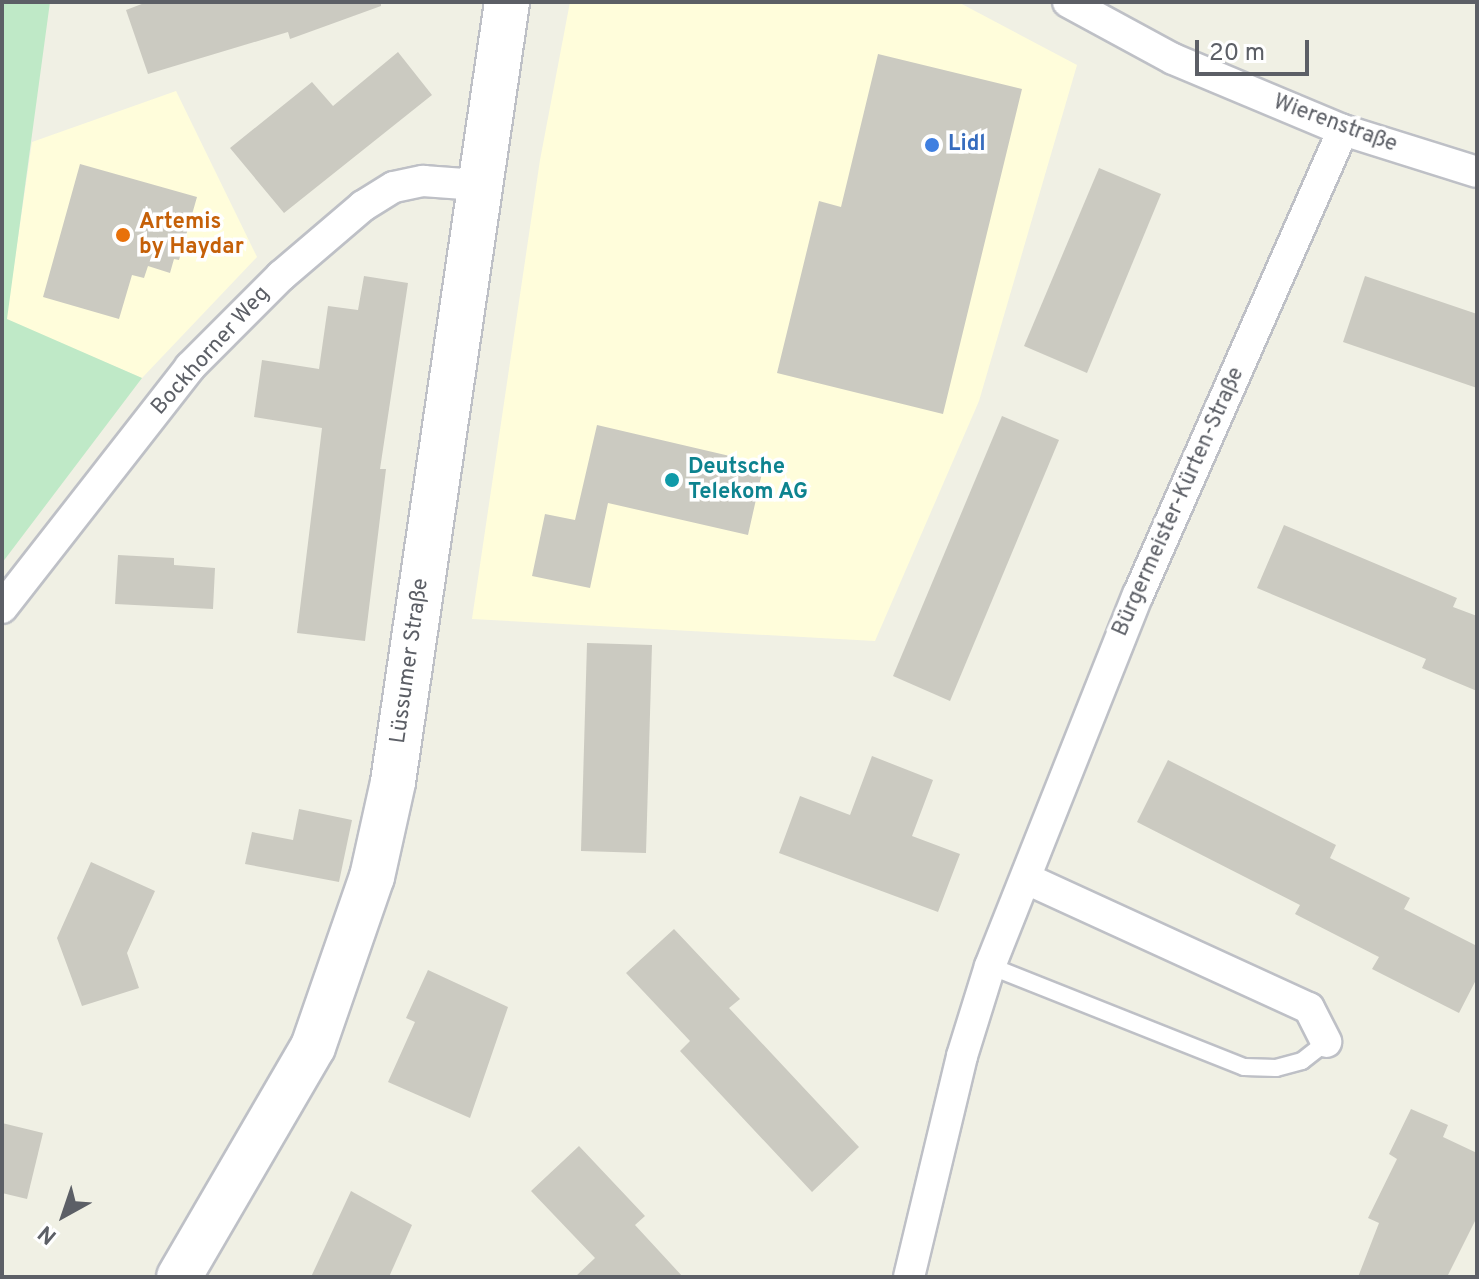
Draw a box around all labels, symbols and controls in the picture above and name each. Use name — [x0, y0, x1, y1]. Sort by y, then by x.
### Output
scale bar — [1199, 24, 1313, 74]
text: 20 m — [1209, 39, 1265, 69]
street label: Wierenstraße — [1270, 89, 1400, 159]
place label: Lidl — [948, 132, 986, 158]
marker: Lidl — [923, 136, 941, 154]
place label: Artemis by Haydar — [139, 209, 244, 260]
marker: Artemis by Haydar — [114, 226, 132, 244]
street label: Bockhorner Weg — [146, 281, 276, 421]
street label: Bürgermeister-Kürten-Straße — [1108, 363, 1250, 641]
place label: Deutsche Telekom AG — [688, 454, 809, 506]
marker: Deutsche Telekom AG — [663, 471, 681, 489]
street label: Lüssumer Straße — [385, 577, 435, 745]
north arrow — [24, 1175, 104, 1255]
text: N — [34, 1218, 63, 1249]

